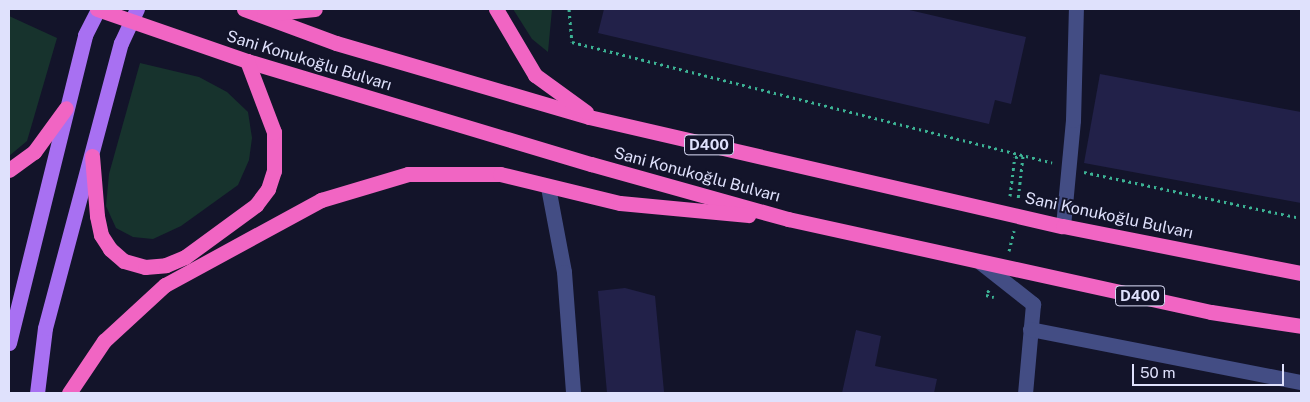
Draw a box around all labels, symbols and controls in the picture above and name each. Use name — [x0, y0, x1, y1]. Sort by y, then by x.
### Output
street label: Sani Konukoğlu Bulvarı — [224, 27, 394, 95]
road number: D400 — [684, 132, 734, 158]
street label: Sani Konukoğlu Bulvarı — [612, 144, 782, 206]
street label: Sani Konukoğlu Bulvarı — [1023, 189, 1195, 243]
road number: D400 — [1115, 284, 1165, 308]
scale bar — [1135, 354, 1288, 386]
text: 50 m — [1140, 364, 1175, 381]

